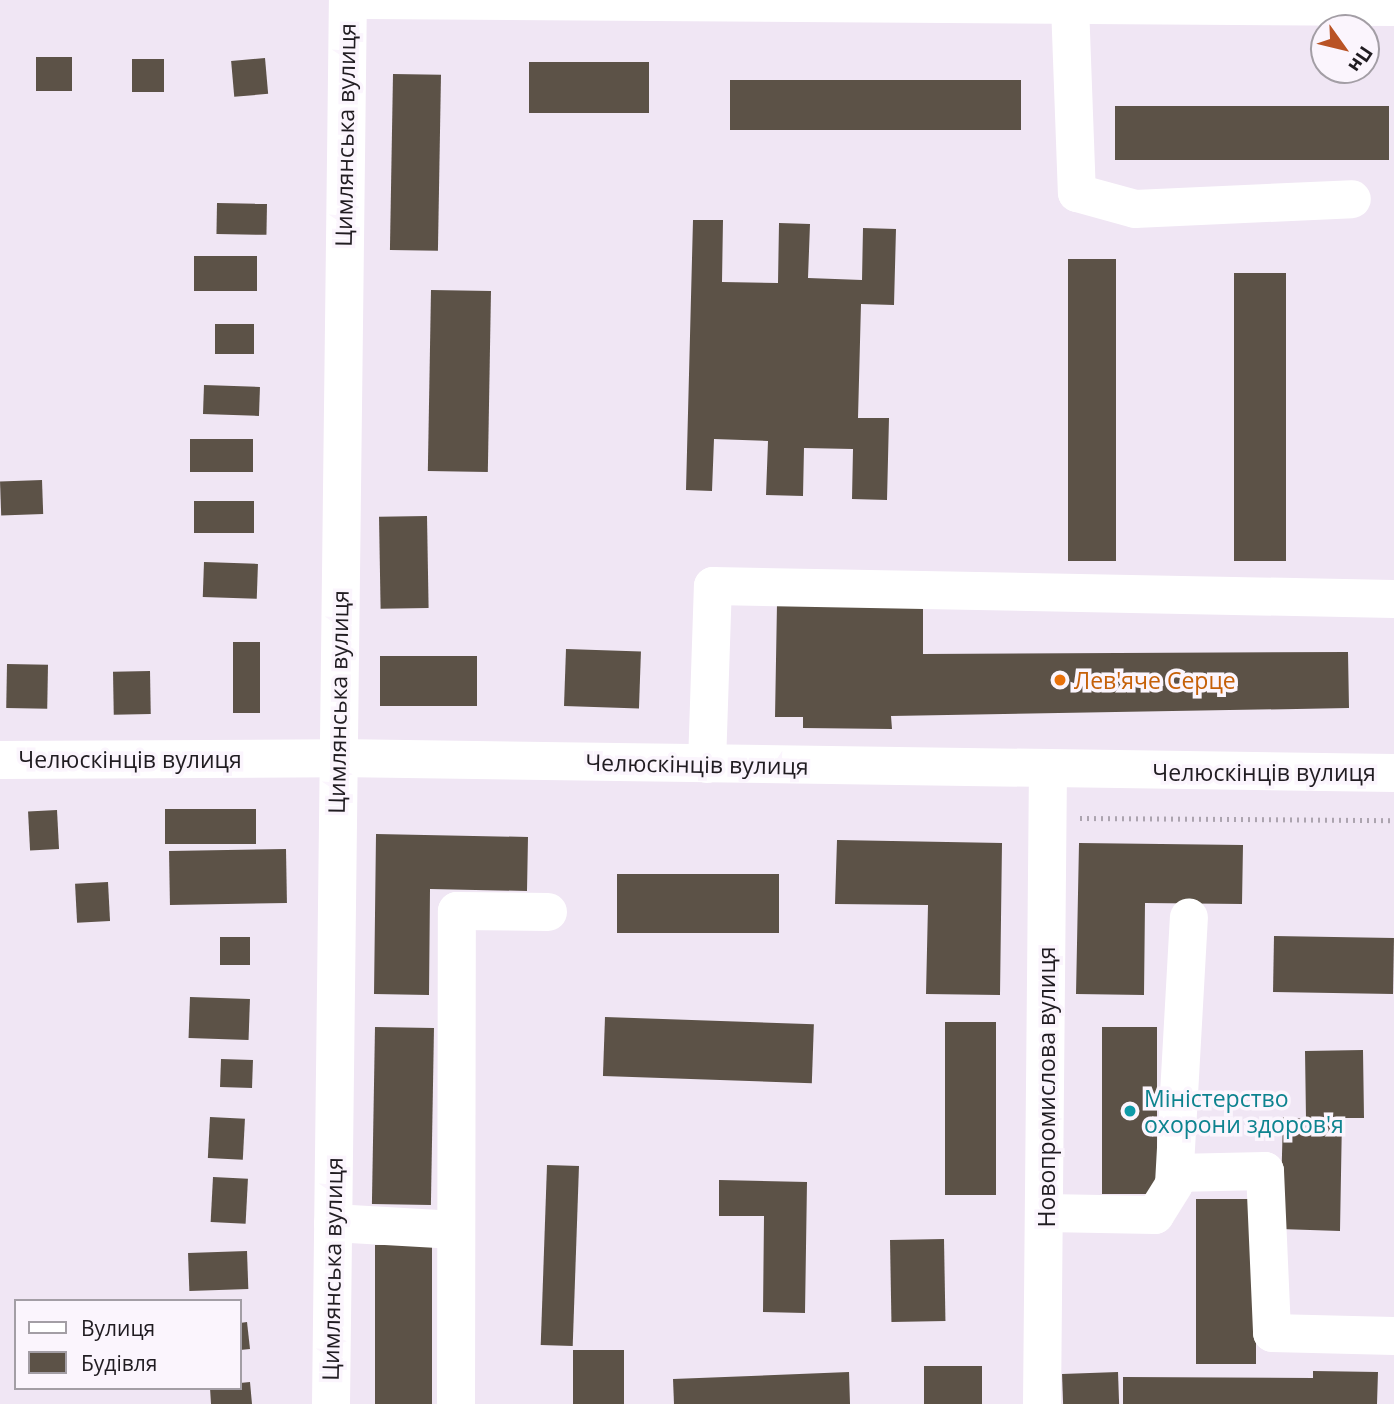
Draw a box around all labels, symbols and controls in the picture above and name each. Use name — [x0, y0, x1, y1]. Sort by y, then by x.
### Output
north arrow — [1310, 14, 1380, 84]
street label: Цимлянська вулиця — [329, 23, 361, 247]
text: Пн — [1342, 41, 1379, 78]
street label: Цимлянська вулиця — [322, 590, 354, 814]
place label: Лев'яче Серце — [1074, 666, 1236, 694]
marker: Лев'яче Серце — [1052, 672, 1068, 688]
street label: Челюскінців вулиця — [18, 745, 242, 773]
street label: Челюскінців вулиця — [585, 748, 809, 780]
street label: Челюскінців вулиця — [1152, 758, 1376, 786]
street label: Новопромислова вулиця — [1032, 946, 1060, 1228]
place label: Міністерство охорони здоров'я — [1144, 1084, 1344, 1138]
marker: Міністерство охорони здоров'я — [1122, 1103, 1138, 1119]
street label: Цимлянська вулиця — [316, 1157, 348, 1381]
legend — [14, 1299, 242, 1390]
text: Вулиця — [81, 1314, 155, 1342]
text: Будівля — [81, 1349, 157, 1377]

